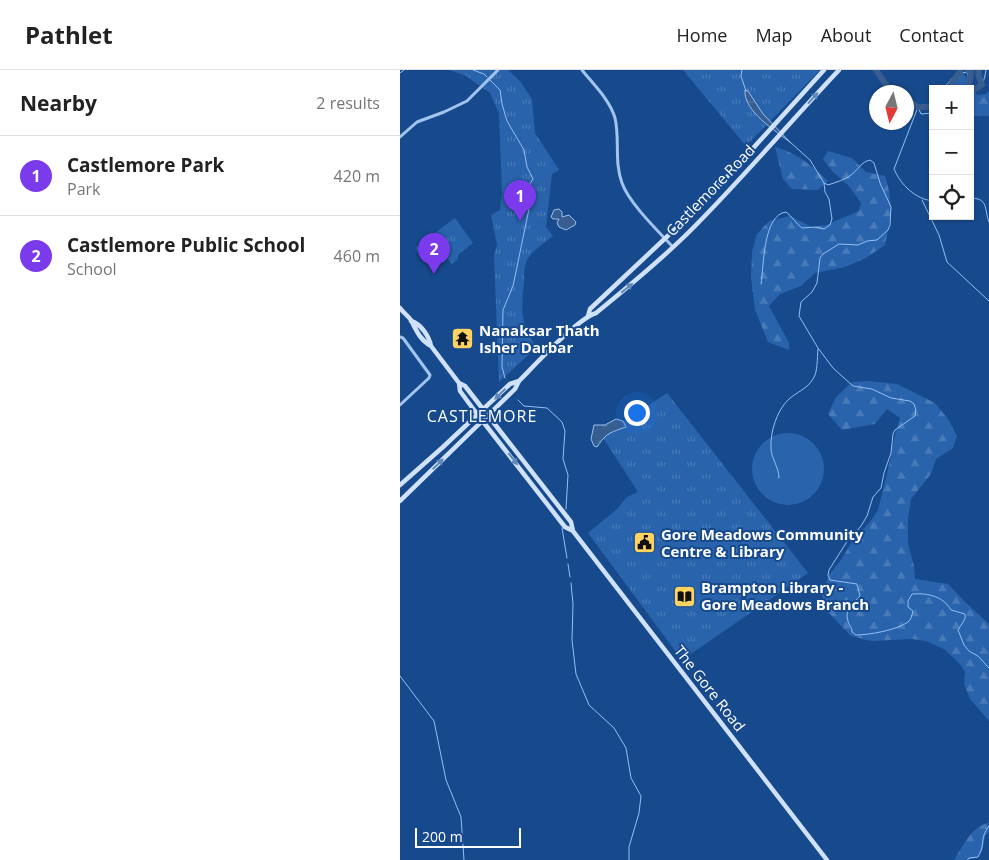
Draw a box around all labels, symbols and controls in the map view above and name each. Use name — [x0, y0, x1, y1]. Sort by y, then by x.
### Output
text: Pathlet — [25, 18, 113, 51]
text: Home — [677, 23, 727, 47]
text: Map — [755, 23, 793, 47]
text: About — [821, 23, 871, 47]
text: Contact — [899, 23, 964, 47]
north arrow — [869, 85, 914, 130]
map controls — [929, 85, 974, 220]
button: + — [929, 85, 974, 130]
text: Nearby — [20, 89, 97, 117]
text: 2 results — [316, 92, 380, 114]
one-way arrow — [807, 92, 819, 104]
button: − — [929, 130, 974, 175]
street label: Castlemore Road — [661, 140, 759, 240]
text: Castlemore Park — [67, 152, 224, 178]
text: 1 — [31, 165, 41, 187]
text: 420 m — [334, 165, 380, 187]
button: locate — [929, 175, 974, 220]
text: Park — [67, 178, 100, 200]
pin: 1 — [504, 180, 536, 221]
text: Castlemore Public School — [67, 232, 305, 258]
pin: 2 — [418, 233, 450, 274]
text: 2 — [31, 245, 41, 267]
text: 460 m — [334, 245, 380, 267]
text: School — [67, 258, 117, 280]
one-way arrow — [620, 282, 633, 293]
place label: Nanaksar Thath Isher Darbar — [479, 320, 600, 357]
temple icon: Nanaksar Thath Isher Darbar — [451, 327, 475, 351]
one-way arrow — [494, 388, 506, 400]
your location — [624, 400, 650, 426]
district label: CASTLEMORE — [427, 405, 537, 427]
one-way arrow — [507, 452, 518, 465]
one-way arrow — [432, 458, 444, 470]
place label: Gore Meadows Community Centre & Library — [661, 524, 864, 561]
public building icon: Gore Meadows Community Centre & Library — [633, 531, 657, 555]
place label: Brampton Library - Gore Meadows Branch — [701, 577, 869, 614]
library icon: Brampton Library - Gore Meadows Branch — [673, 584, 697, 608]
street label: The Gore Road — [670, 641, 750, 735]
scale bar — [415, 825, 521, 848]
text: 200 m — [422, 827, 463, 846]

